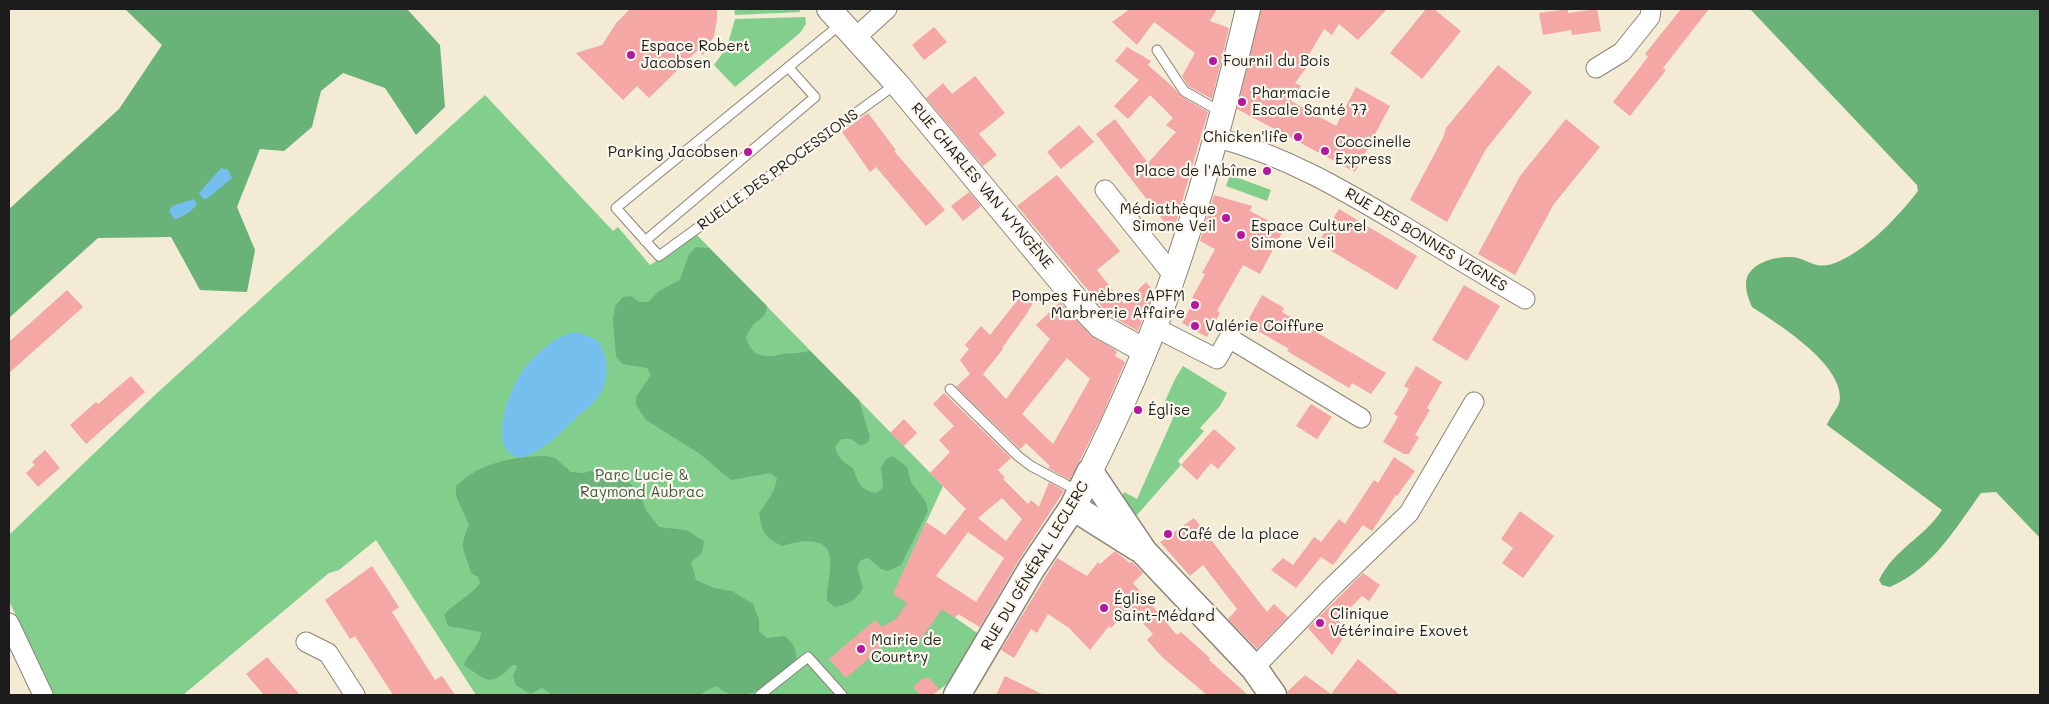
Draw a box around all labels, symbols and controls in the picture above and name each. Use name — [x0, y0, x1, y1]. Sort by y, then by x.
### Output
place label: Espace Robert Jacobsen — [641, 37, 750, 72]
marker: Espace Robert Jacobsen — [625, 49, 637, 61]
place label: Fournil du Bois — [1223, 52, 1330, 70]
marker: Fournil du Bois — [1207, 55, 1219, 67]
place label: Pharmacie Escale Santé 77 — [1252, 84, 1367, 119]
marker: Pharmacie Escale Santé 77 — [1236, 96, 1248, 108]
street label: RUE CHARLES VAN WYNGÈNE — [907, 99, 1057, 273]
street label: RUELLE DES PROCESSIONS — [694, 106, 862, 234]
place label: Chicken'life — [1203, 128, 1288, 146]
marker: Chicken'life — [1292, 131, 1304, 143]
place label: Coccinelle Express — [1335, 133, 1411, 168]
place label: Parking Jacobsen — [608, 143, 738, 161]
marker: Coccinelle Express — [1319, 145, 1331, 157]
marker: Parking Jacobsen — [742, 146, 754, 158]
place label: Place de l'Abîme — [1135, 162, 1257, 180]
marker: Place de l'Abîme — [1261, 165, 1273, 177]
street label: RUE DES BONNES VIGNES — [1342, 184, 1510, 296]
place label: Médiathèque Simone Veil — [1120, 200, 1216, 235]
marker: Médiathèque Simone Veil — [1220, 212, 1232, 224]
place label: Espace Culturel Simone Veil — [1251, 217, 1366, 252]
marker: Espace Culturel Simone Veil — [1235, 229, 1247, 241]
place label: Pompes Funèbres APFM Marbrerie Affaire — [1012, 287, 1185, 322]
marker: Pompes Funèbres APFM Marbrerie Affaire — [1189, 299, 1201, 311]
place label: Valérie Coiffure — [1205, 317, 1324, 335]
marker: Valérie Coiffure — [1189, 320, 1201, 332]
place label: Église — [1148, 401, 1190, 419]
marker: Église — [1132, 404, 1144, 416]
park label: Parc Lucie & Raymond Aubrac — [580, 466, 704, 501]
street label: RUE DU GÉNÉRAL LECLERC — [977, 478, 1093, 654]
place label: Café de la place — [1178, 525, 1299, 543]
marker: Café de la place — [1162, 528, 1174, 540]
place label: Église Saint-Médard — [1114, 590, 1215, 625]
marker: Église Saint-Médard — [1098, 602, 1110, 614]
place label: Clinique Vétérinaire Exovet — [1330, 605, 1469, 640]
marker: Clinique Vétérinaire Exovet — [1314, 617, 1326, 629]
place label: Mairie de Courtry — [871, 631, 942, 666]
marker: Mairie de Courtry — [855, 643, 867, 655]

